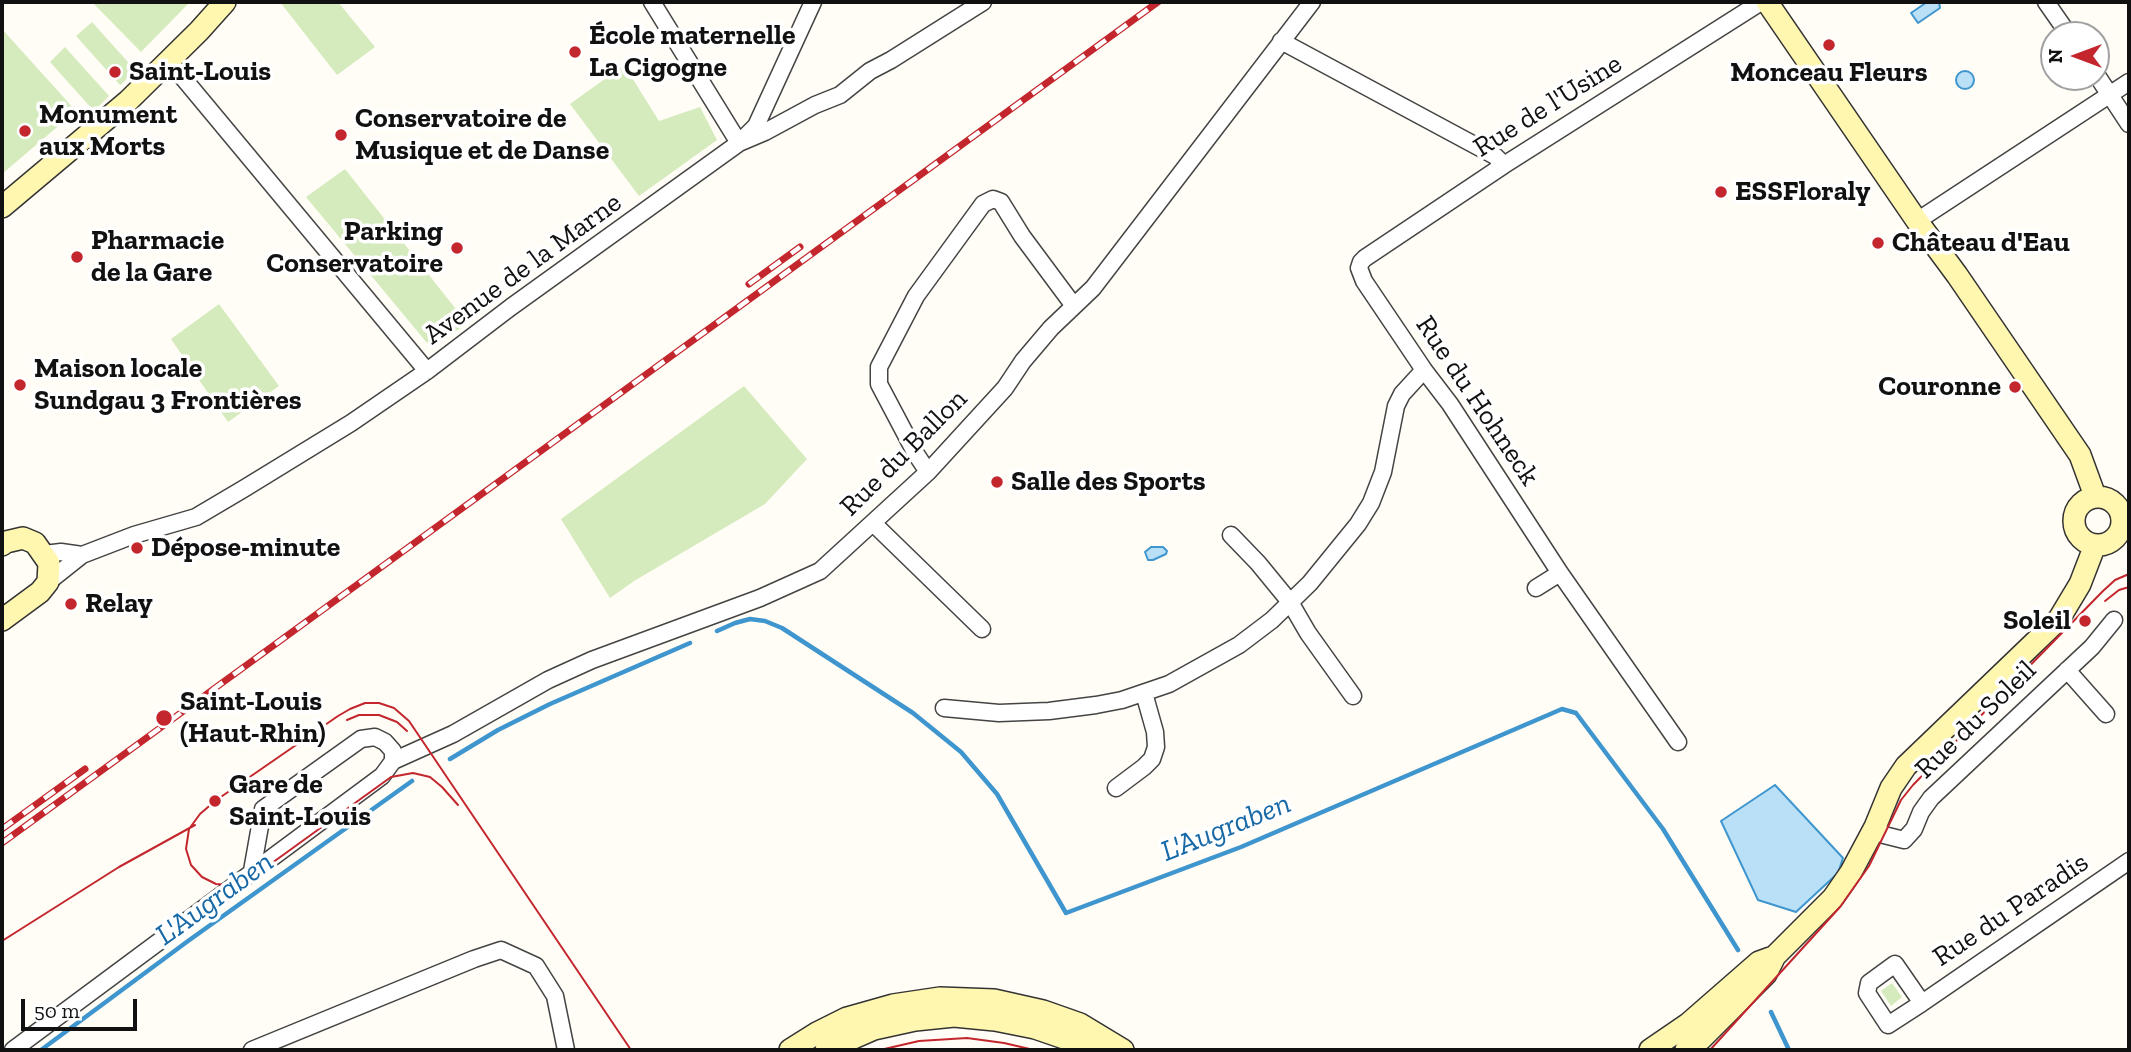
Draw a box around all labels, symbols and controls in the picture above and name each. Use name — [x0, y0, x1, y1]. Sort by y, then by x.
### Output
place label: École maternelle La Cigogne — [589, 19, 795, 85]
north arrow — [2040, 21, 2110, 91]
marker: Monceau Fleurs — [1821, 37, 1837, 53]
marker: École maternelle La Cigogne — [567, 44, 583, 60]
street label: Rue de l'Usine — [1468, 47, 1628, 165]
text: N — [2044, 49, 2067, 63]
place label: Saint-Louis — [129, 55, 271, 89]
place label: Monceau Fleurs — [1730, 56, 1928, 90]
marker: Saint-Louis — [107, 64, 123, 80]
place label: Monument aux Morts — [39, 98, 177, 164]
place label: Conservatoire de Musique et de Danse — [355, 102, 609, 168]
marker: Monument aux Morts — [17, 123, 33, 139]
marker: Conservatoire de Musique et de Danse — [333, 127, 349, 143]
place label: ESSFloraly — [1735, 175, 1870, 209]
marker: ESSFloraly — [1713, 184, 1729, 200]
street label: Avenue de la Marne — [418, 186, 628, 352]
place label: Parking Conservatoire — [266, 215, 443, 281]
place label: Pharmacie de la Gare — [91, 224, 224, 290]
place label: Château d'Eau — [1892, 226, 2070, 260]
marker: Château d'Eau — [1870, 235, 1886, 251]
marker: Parking Conservatoire — [449, 240, 465, 256]
marker: Pharmacie de la Gare — [69, 249, 85, 265]
street label: Rue du Hohneck — [1408, 310, 1546, 492]
place label: Maison locale Sundgau 3 Frontières — [34, 352, 302, 418]
place label: Couronne — [1878, 370, 2001, 404]
marker: Maison locale Sundgau 3 Frontières — [12, 377, 28, 393]
marker: Couronne — [2007, 379, 2023, 395]
street label: Rue du Ballon — [834, 383, 974, 523]
place label: Salle des Sports — [1011, 465, 1206, 499]
marker: Salle des Sports — [989, 474, 1005, 490]
place label: Dépose-minute — [151, 531, 340, 565]
marker: Dépose-minute — [129, 540, 145, 556]
place label: Relay — [85, 587, 153, 621]
marker: Relay — [63, 596, 79, 612]
place label: Soleil — [2003, 604, 2071, 638]
marker: Soleil — [2077, 613, 2093, 629]
street label: Rue du Soleil — [1909, 654, 2043, 786]
place label: Saint-Louis (Haut-Rhin) — [180, 685, 326, 751]
marker: Saint-Louis (Haut-Rhin) — [154, 708, 174, 728]
place label: Gare de Saint-Louis — [229, 768, 371, 834]
water label: L'Augraben — [1156, 786, 1296, 870]
marker: Gare de Saint-Louis — [207, 793, 223, 809]
water label: L'Augraben — [149, 844, 281, 954]
street label: Rue du Paradis — [1927, 846, 2095, 974]
scale bar — [24, 986, 140, 1030]
text: 50 m — [34, 998, 80, 1023]

